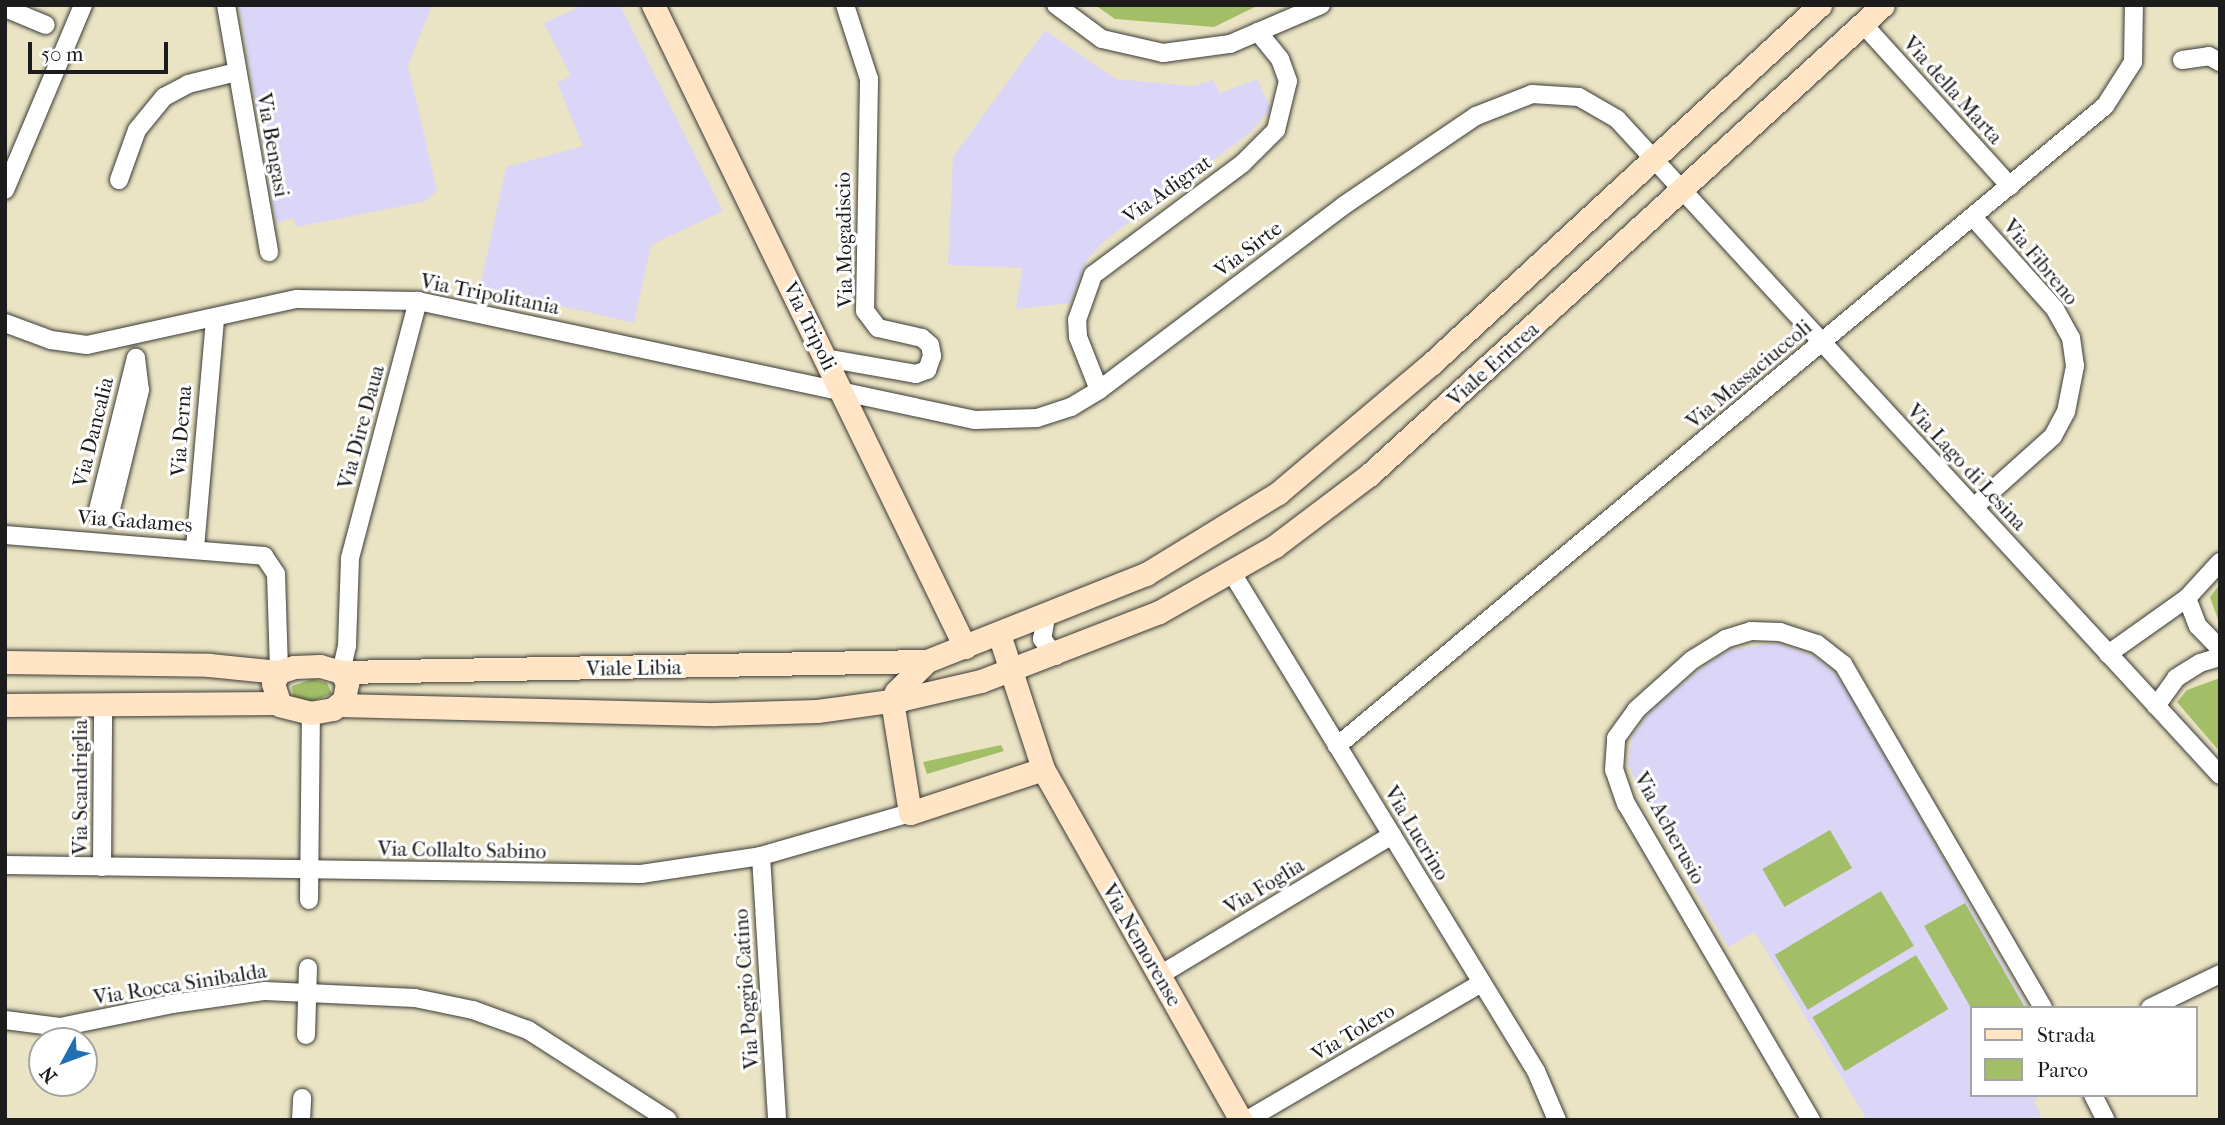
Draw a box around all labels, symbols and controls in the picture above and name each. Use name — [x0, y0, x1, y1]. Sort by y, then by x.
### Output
scale bar — [32, 28, 172, 72]
street label: Via della Marta — [1898, 31, 2008, 149]
text: 50 m — [41, 42, 84, 66]
street label: Via Bengasi — [251, 91, 295, 199]
street label: Via Adigrat — [1118, 149, 1216, 229]
street label: Via Mogadiscio — [830, 172, 858, 308]
street label: Via Fibreno — [1998, 214, 2084, 310]
street label: Via Sirte — [1209, 215, 1287, 283]
street label: Via Tripolitania — [418, 268, 562, 320]
street label: Via Tripoli — [778, 277, 842, 375]
street label: Via Massaciuccoli — [1681, 314, 1817, 434]
street label: Viale Eritrea — [1442, 316, 1544, 412]
street label: Via Dire Daua — [332, 362, 390, 492]
street label: Via Dancalia — [67, 374, 119, 490]
street label: Via Derna — [165, 385, 197, 477]
street label: Via Lago di Lesina — [1902, 398, 2032, 536]
street label: Via Gadames — [77, 504, 193, 538]
street label: Viale Libia — [586, 655, 682, 681]
street label: Via Scandriglia — [67, 719, 93, 855]
street label: Via Acherusio — [1629, 768, 1711, 888]
street label: Via Lucrino — [1379, 781, 1455, 885]
street label: Via Collalto Sabino — [377, 836, 547, 864]
street label: Via Foglia — [1219, 852, 1309, 920]
street label: Via Nemorense — [1097, 879, 1187, 1011]
street label: Via Poggio Catino — [728, 908, 764, 1070]
street label: Via Rocca Sinibalda — [92, 958, 268, 1010]
street label: Via Tolero — [1307, 997, 1399, 1067]
legend — [1969, 1006, 2197, 1097]
text: Strada — [2037, 1023, 2095, 1047]
north arrow — [28, 1027, 98, 1097]
text: Parco — [2037, 1058, 2088, 1082]
text: N — [36, 1062, 62, 1087]

